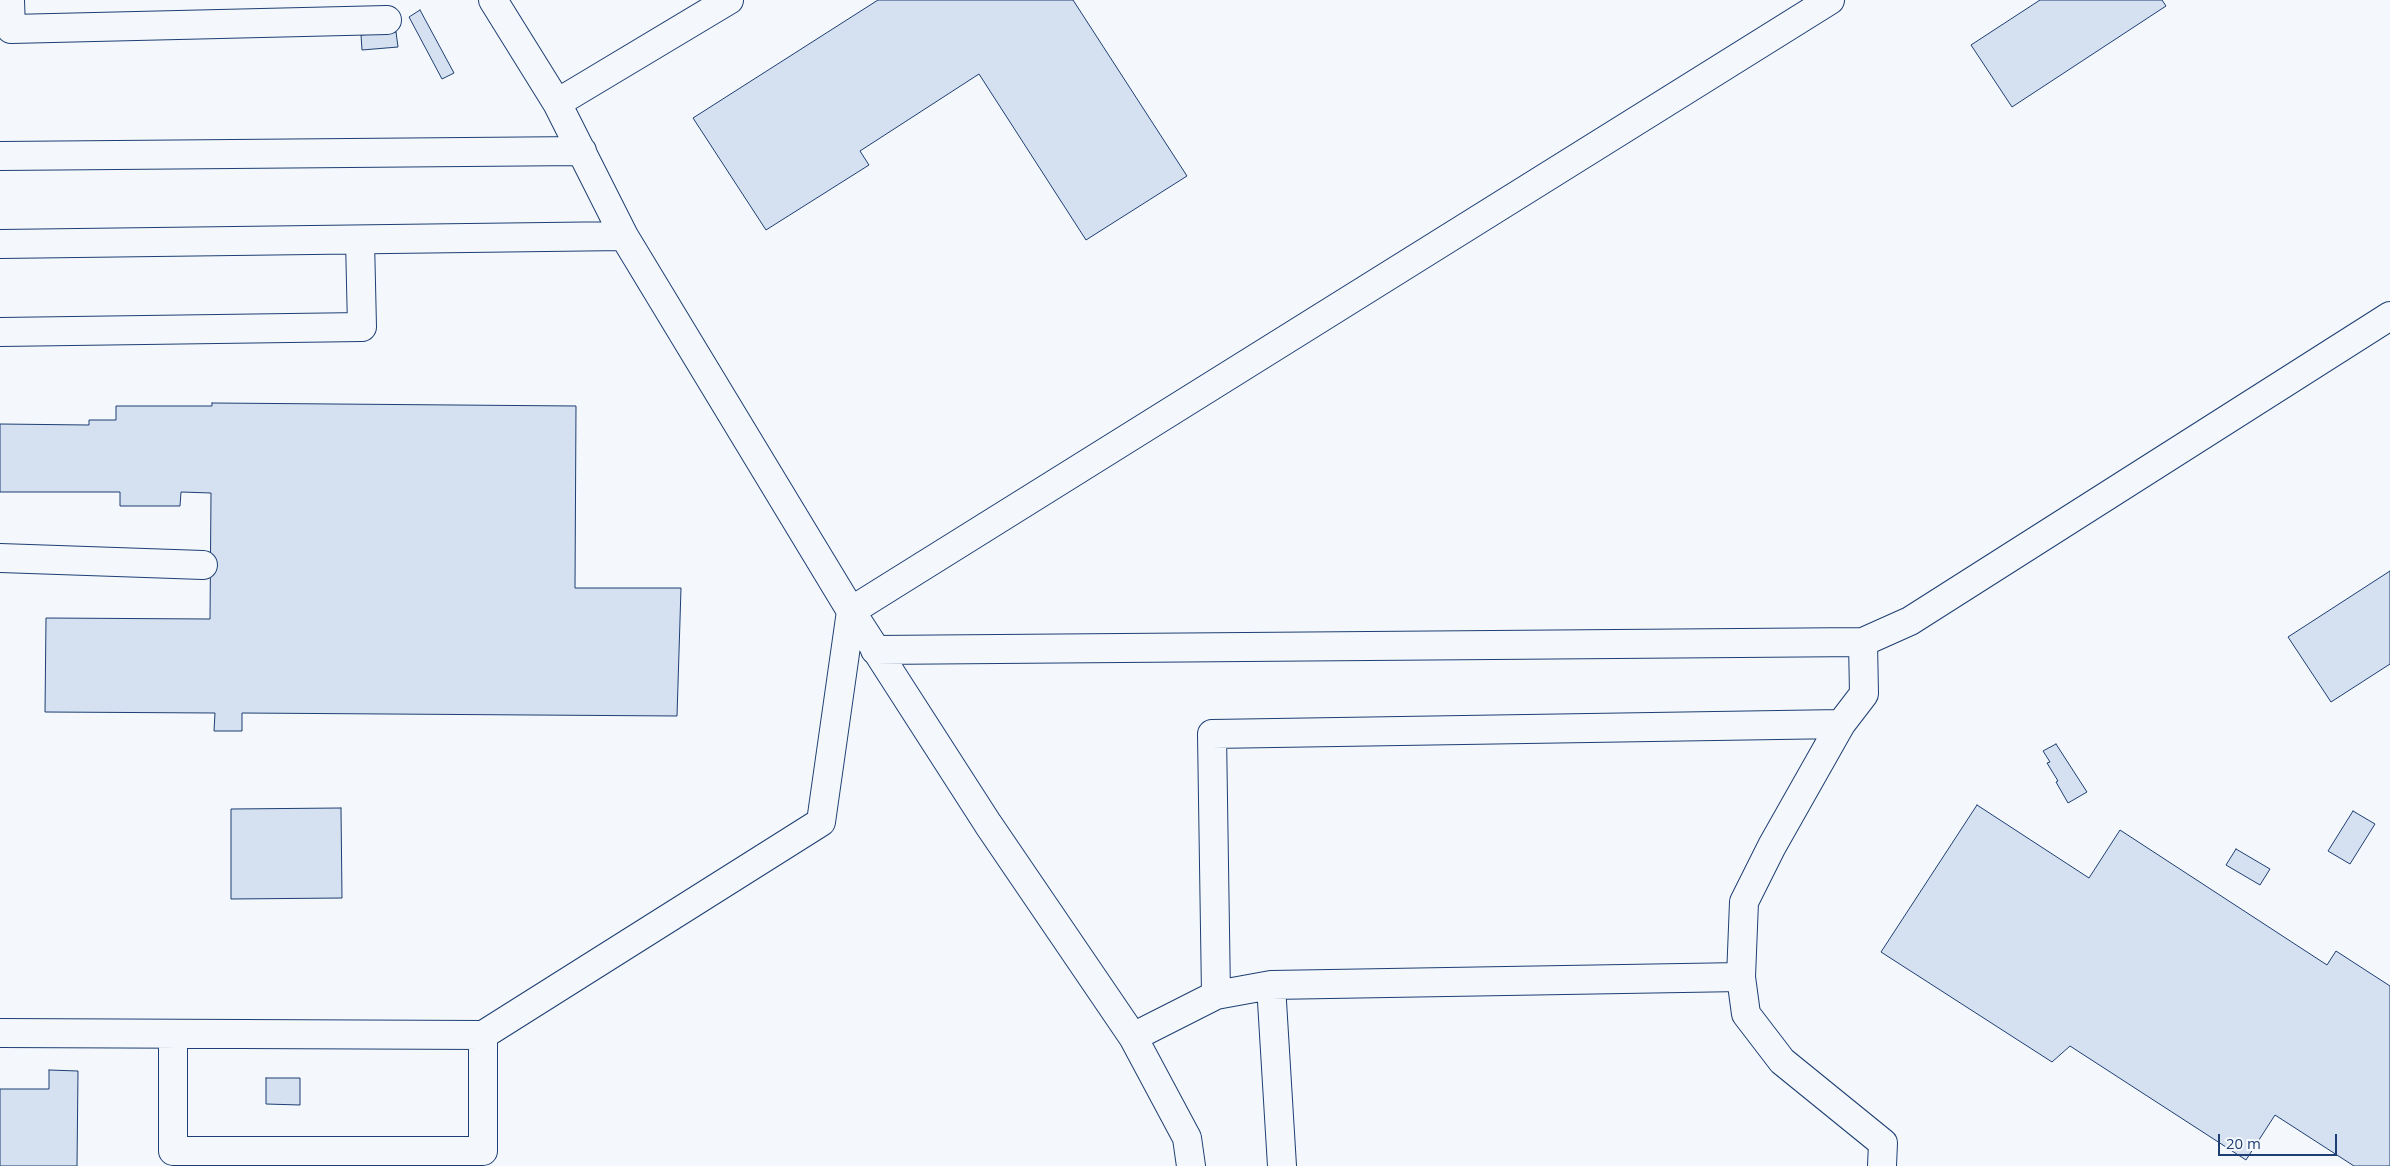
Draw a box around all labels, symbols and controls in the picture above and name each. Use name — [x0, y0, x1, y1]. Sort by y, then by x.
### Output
scale bar — [2220, 1124, 2339, 1156]
text: 20 m — [2226, 1133, 2261, 1153]

